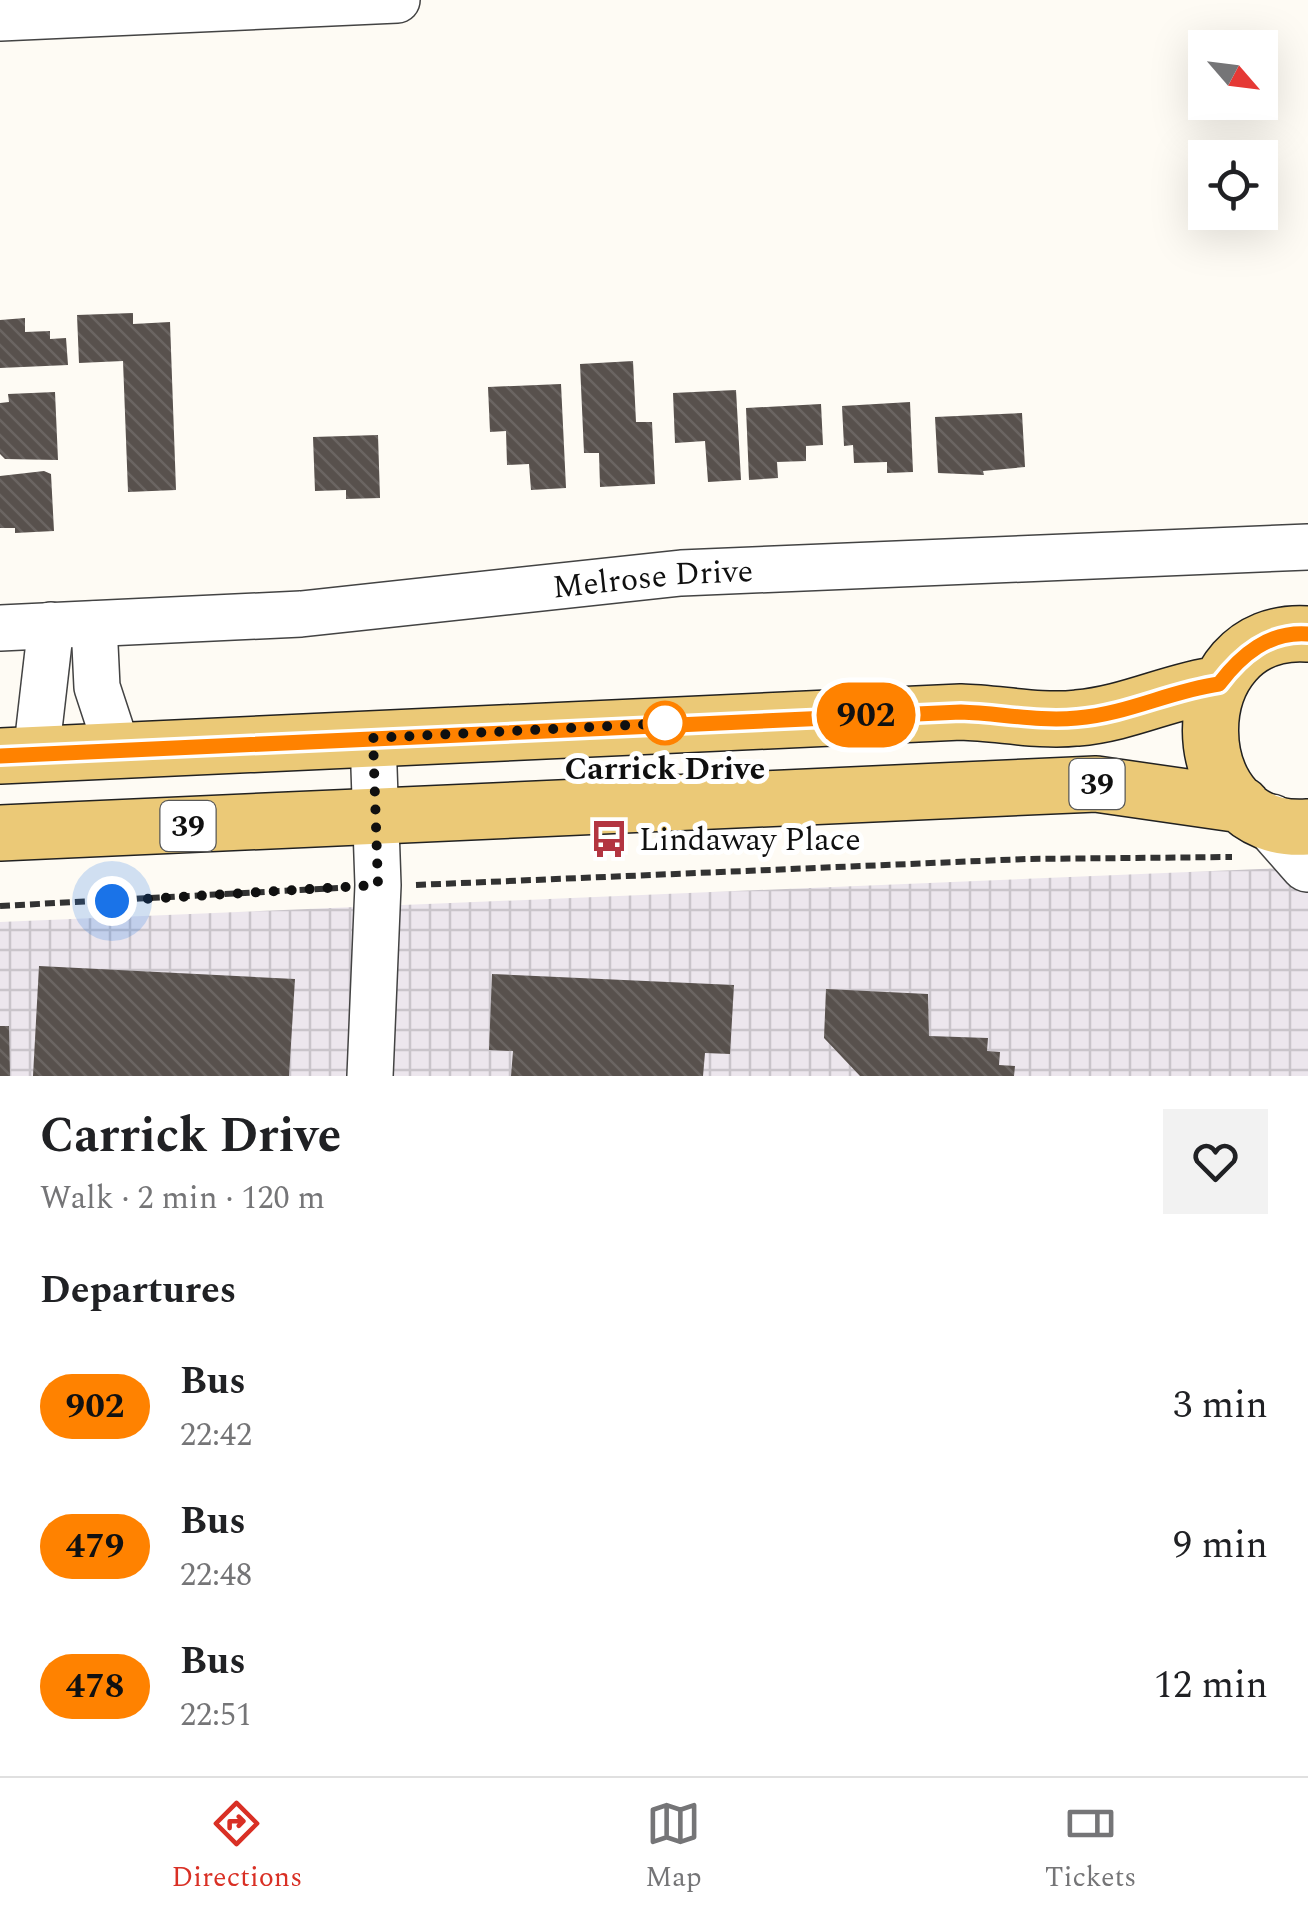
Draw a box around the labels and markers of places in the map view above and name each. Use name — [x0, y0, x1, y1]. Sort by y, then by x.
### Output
marker: Carrick Drive — [644, 702, 686, 744]
place label: Carrick Drive — [565, 745, 765, 794]
place label: Lindaway Place — [639, 816, 861, 865]
bus stop icon: Lindaway Place — [588, 818, 630, 860]

